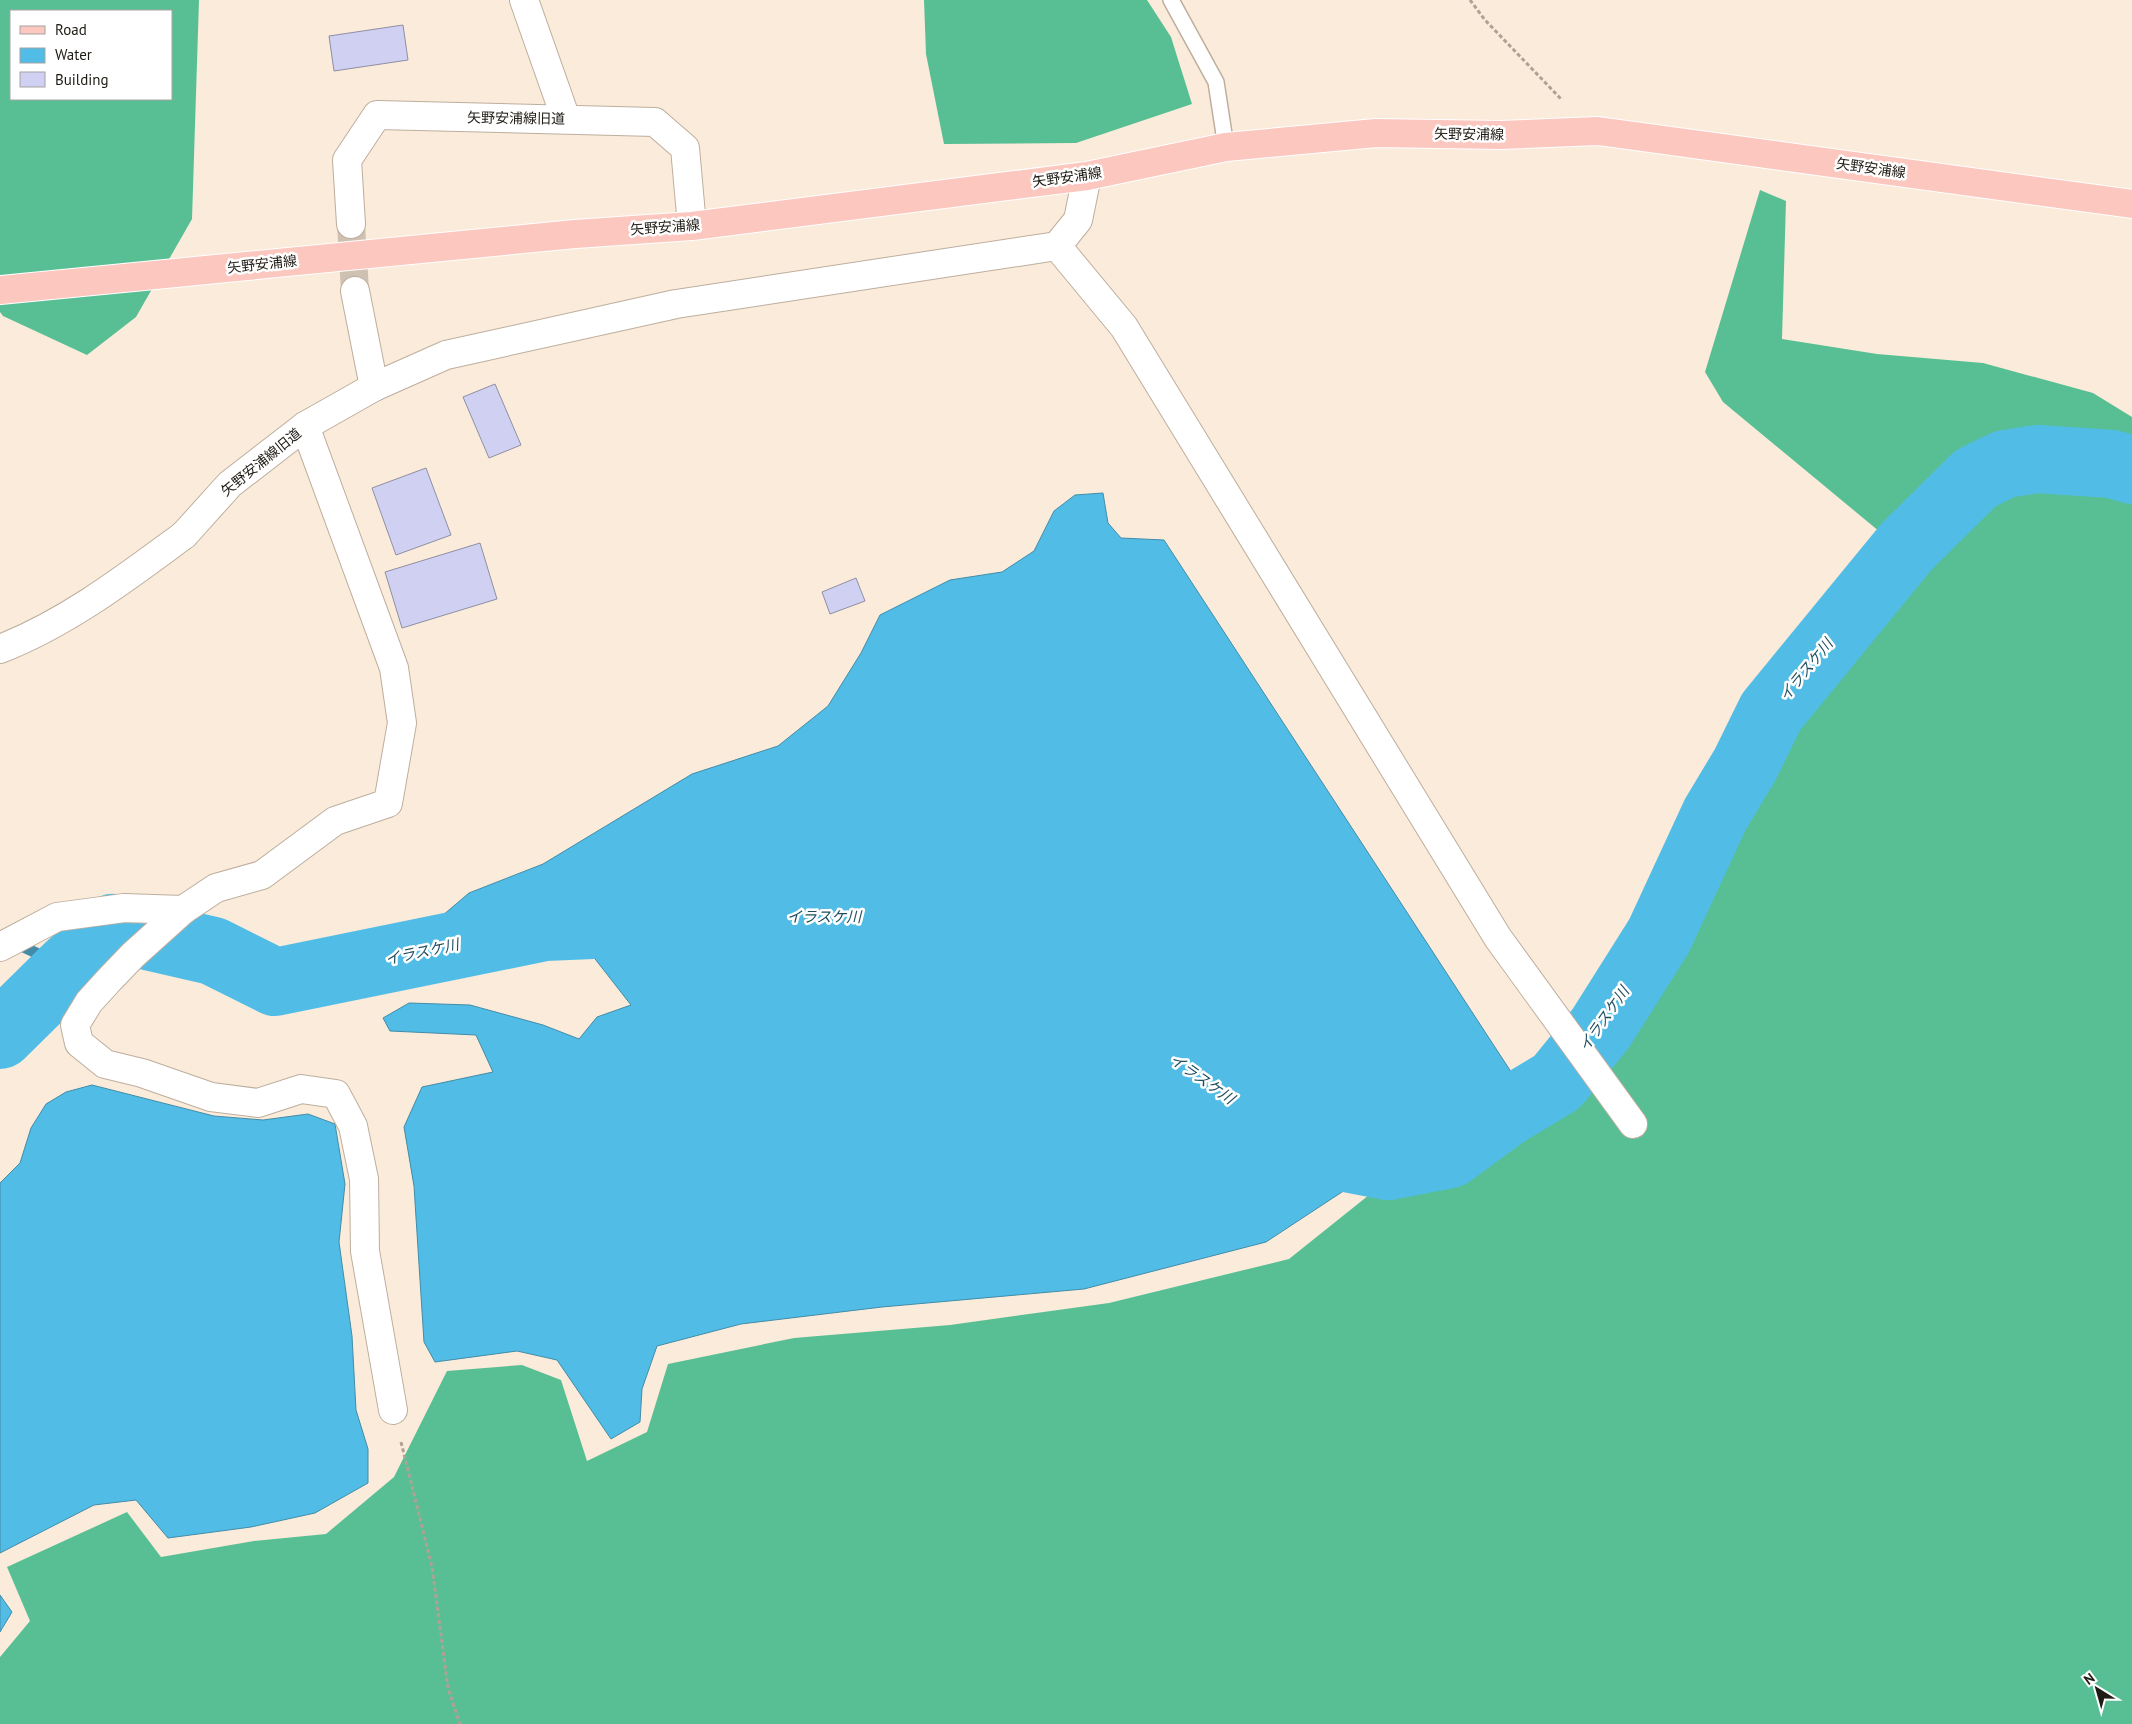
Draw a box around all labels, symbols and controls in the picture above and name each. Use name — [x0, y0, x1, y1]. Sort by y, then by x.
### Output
legend — [10, 10, 172, 100]
text: Road — [55, 20, 87, 39]
text: Water — [55, 45, 92, 64]
text: Building — [55, 70, 109, 89]
street label: 矢野安浦線旧道 — [467, 108, 565, 128]
street label: 矢野安浦線 — [1434, 124, 1504, 144]
street label: 矢野安浦線 — [1835, 154, 1907, 182]
street label: 矢野安浦線 — [1031, 163, 1103, 191]
street label: 矢野安浦線 — [629, 216, 701, 238]
street label: 矢野安浦線 — [226, 251, 298, 277]
street label: 矢野安浦線旧道 — [217, 424, 305, 500]
water label: イラスケ川 — [1775, 633, 1838, 705]
water label: イラスケ川 — [787, 907, 863, 926]
water label: イラスケ川 — [383, 934, 462, 969]
water label: イラスケ川 — [1574, 981, 1634, 1055]
water label: イラスケ川 — [1166, 1049, 1240, 1109]
north arrow — [2072, 1664, 2122, 1714]
text: N — [2080, 1669, 2098, 1689]

